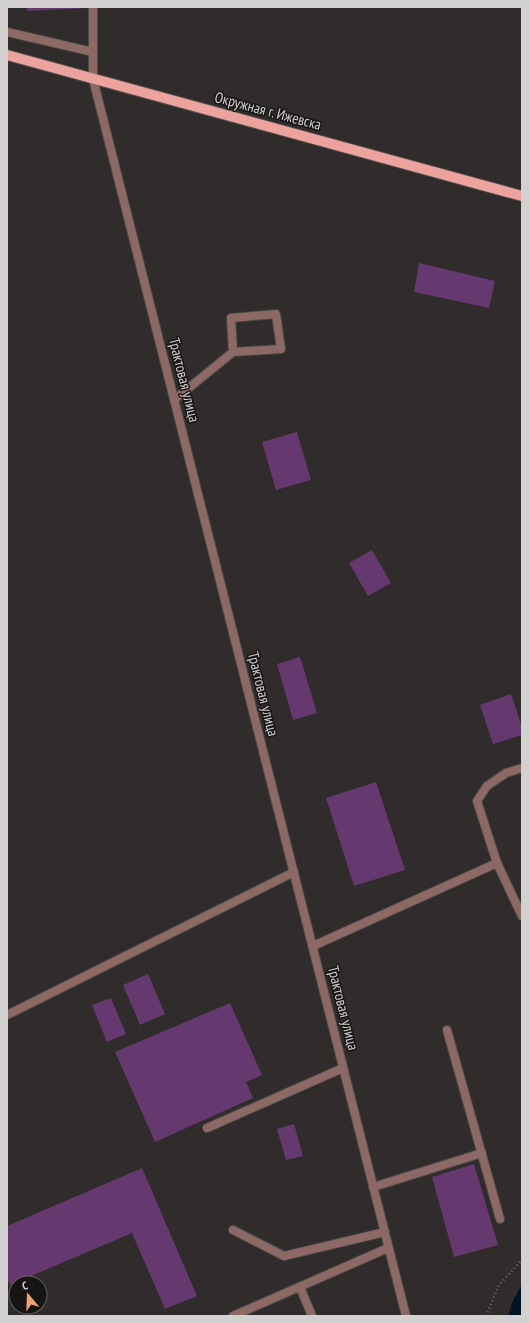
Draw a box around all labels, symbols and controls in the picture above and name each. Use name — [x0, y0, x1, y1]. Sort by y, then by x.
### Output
street label: Окружная г. Ижевска — [213, 87, 323, 134]
street label: Трактовая улица — [165, 336, 204, 424]
street label: Трактовая улица — [244, 650, 283, 738]
street label: Трактовая улица — [324, 964, 363, 1052]
north arrow — [8, 1275, 48, 1315]
text: С — [20, 1278, 29, 1293]

